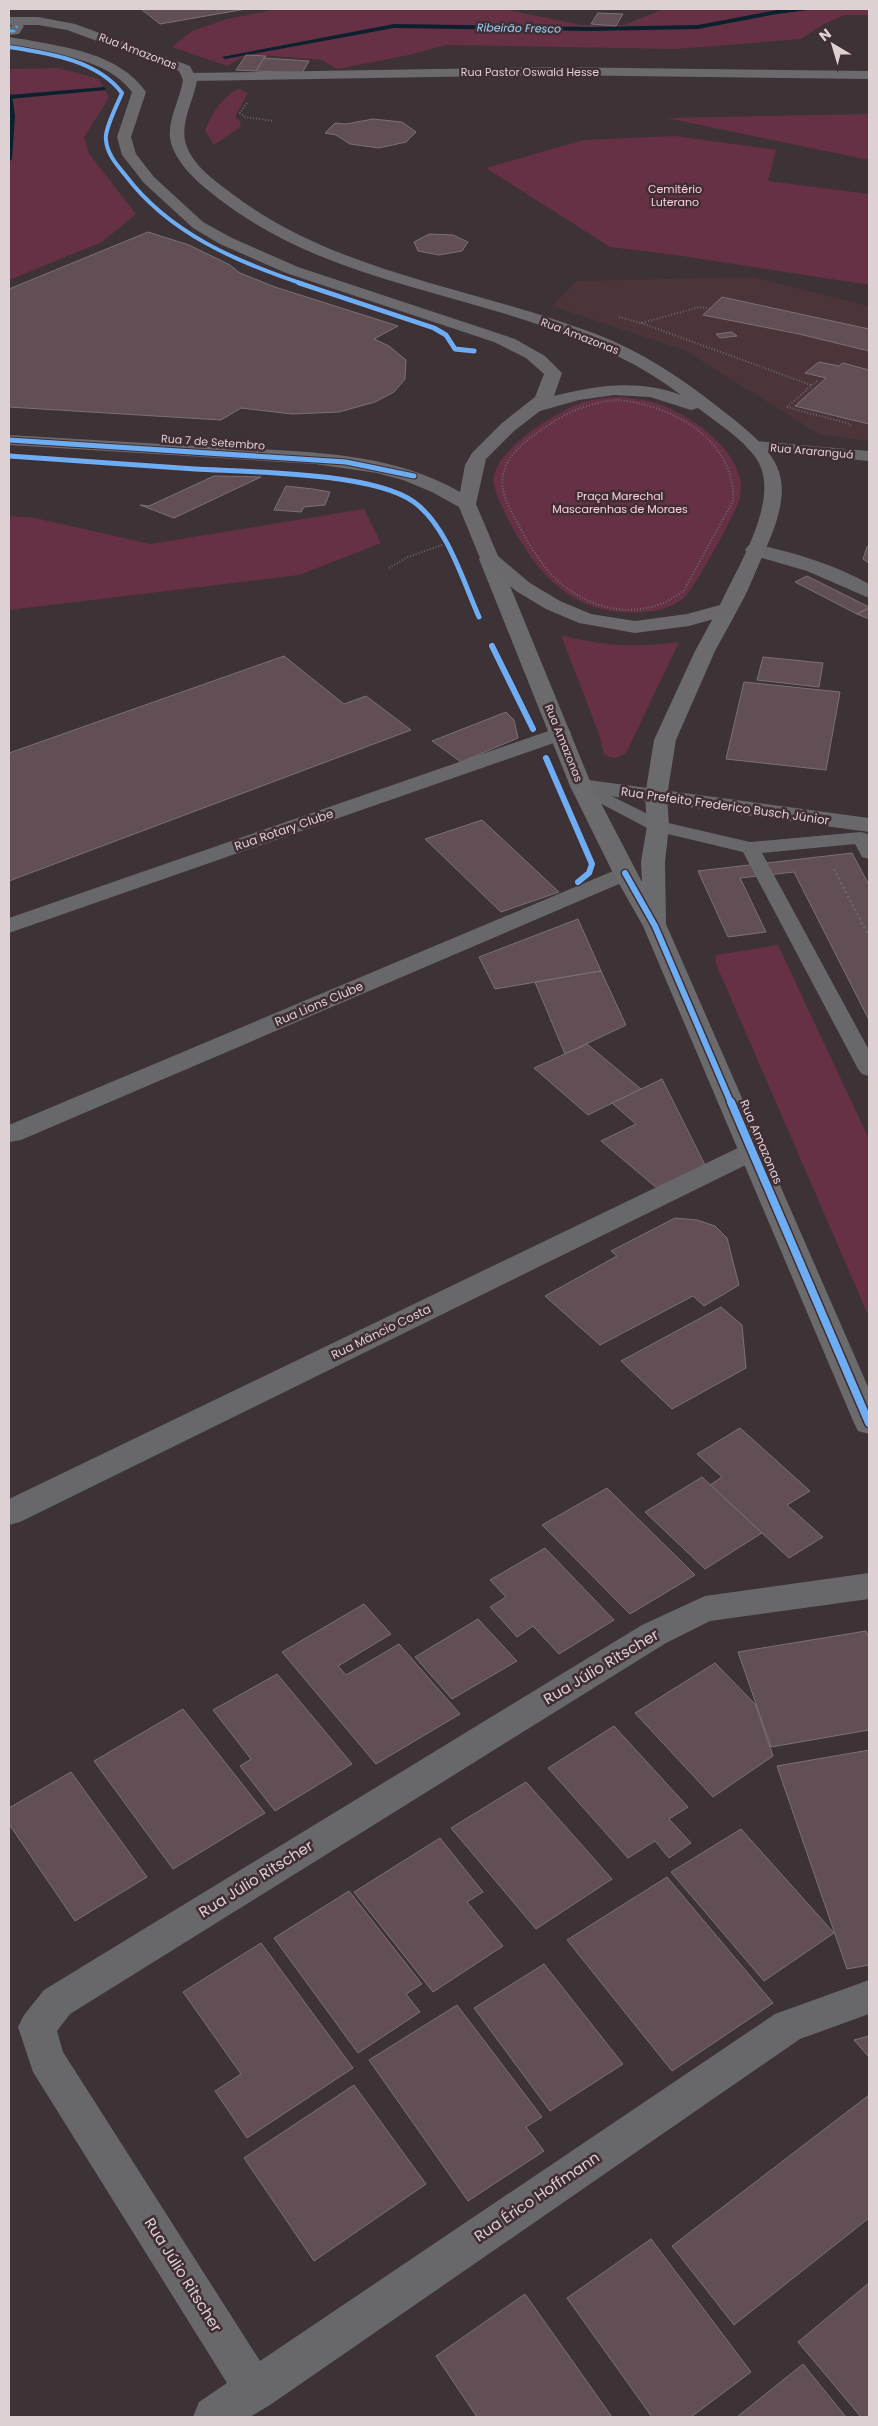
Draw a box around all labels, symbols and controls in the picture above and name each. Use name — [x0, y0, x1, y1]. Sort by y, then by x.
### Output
water label: Ribeirão Fresco — [477, 19, 561, 37]
north arrow — [808, 20, 858, 70]
text: N — [815, 24, 835, 46]
street label: Rua Amazonas — [97, 29, 180, 73]
street label: Rua Pastor Oswald Hesse — [461, 64, 599, 80]
park label: Cemitério Luterano — [648, 181, 702, 210]
street label: Rua Amazonas — [539, 314, 622, 358]
street label: Rua 7 de Setembro — [160, 430, 266, 454]
street label: Rua Araranguá — [770, 439, 854, 463]
park label: Praça Marechal Mascarenhas de Moraes — [552, 488, 688, 517]
street label: Rua Amazonas — [541, 702, 587, 785]
street label: Rua Prefeito Frederico Busch Júnior — [620, 782, 831, 829]
street label: Rua Rotary Clube — [232, 805, 336, 854]
street label: Rua Lions Clube — [272, 977, 366, 1030]
street label: Rua Amazonas — [736, 1097, 787, 1187]
street label: Rua Mâncio Costa — [328, 1300, 434, 1363]
street label: Rua Júlio Ritscher — [539, 1624, 663, 1709]
street label: Rua Júlio Ritscher — [195, 1835, 317, 1922]
street label: Rua Érico Hoffmann — [470, 2147, 604, 2246]
street label: Rua Júlio Ritscher — [140, 2214, 227, 2336]

